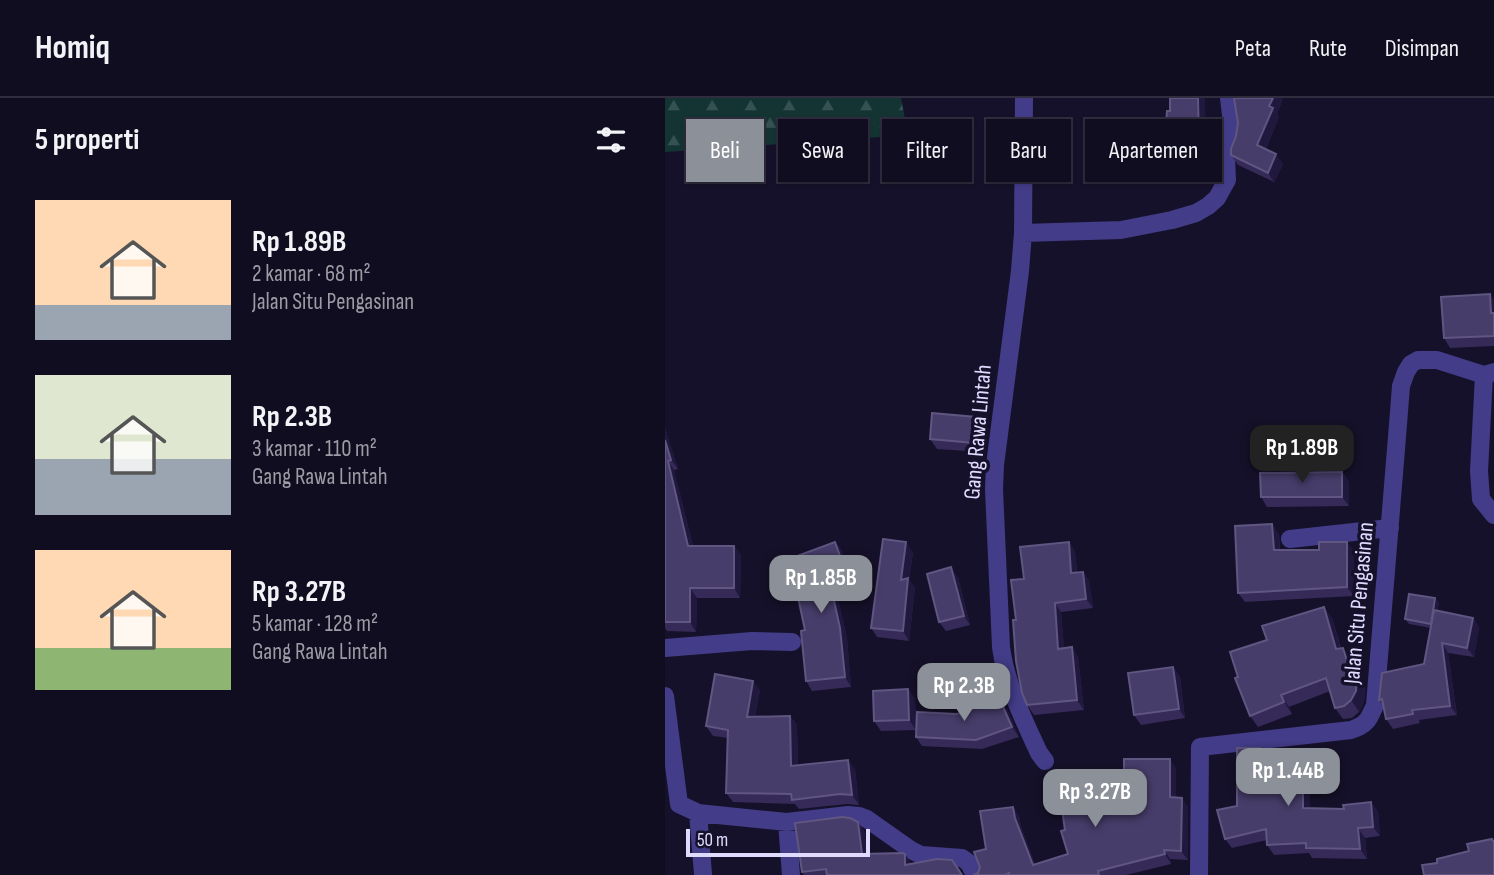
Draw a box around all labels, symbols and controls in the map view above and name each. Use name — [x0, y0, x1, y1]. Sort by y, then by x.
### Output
text: Homiq — [35, 28, 110, 68]
text: Peta — [1235, 34, 1271, 63]
text: Rute — [1309, 34, 1347, 63]
text: Disimpan — [1385, 34, 1459, 63]
chip: Beli — [686, 119, 764, 182]
chip: Sewa — [778, 119, 868, 182]
chip: Filter — [882, 119, 972, 182]
chip: Baru — [986, 119, 1071, 182]
chip: Apartemen — [1085, 119, 1222, 182]
icon: filters — [592, 121, 630, 159]
text: 5 properti — [35, 122, 139, 158]
text: Rp 1.89B — [252, 224, 346, 260]
icon: home — [91, 228, 175, 312]
text: 2 kamar · 68 m² — [252, 260, 371, 288]
text: Jalan Situ Pengasinan — [252, 288, 414, 316]
street label: Gang Rawa Lintah — [958, 363, 998, 501]
text: Rp 2.3B — [252, 399, 332, 435]
icon: home — [91, 403, 175, 487]
pin: Rp 1.89B — [1230, 426, 1374, 485]
text: Rp 1.89B — [1266, 434, 1338, 462]
text: 3 kamar · 110 m² — [252, 435, 377, 463]
text: Gang Rawa Lintah — [252, 463, 387, 491]
street label: Jalan Situ Pengasinan — [1338, 521, 1380, 686]
pin: Rp 1.85B — [749, 556, 893, 615]
text: Rp 1.85B — [785, 564, 857, 592]
text: Rp 3.27B — [252, 574, 346, 610]
icon: home — [91, 578, 175, 662]
text: 5 kamar · 128 m² — [252, 610, 378, 638]
text: Gang Rawa Lintah — [252, 638, 387, 666]
pin: Rp 2.3B — [899, 664, 1029, 723]
text: Rp 2.3B — [933, 672, 995, 700]
pin: Rp 1.44B — [1216, 748, 1360, 808]
text: Rp 1.44B — [1252, 757, 1324, 785]
pin: Rp 3.27B — [1023, 770, 1167, 829]
text: Rp 3.27B — [1059, 778, 1131, 806]
scale bar — [686, 826, 870, 858]
text: 50 m — [697, 829, 728, 852]

